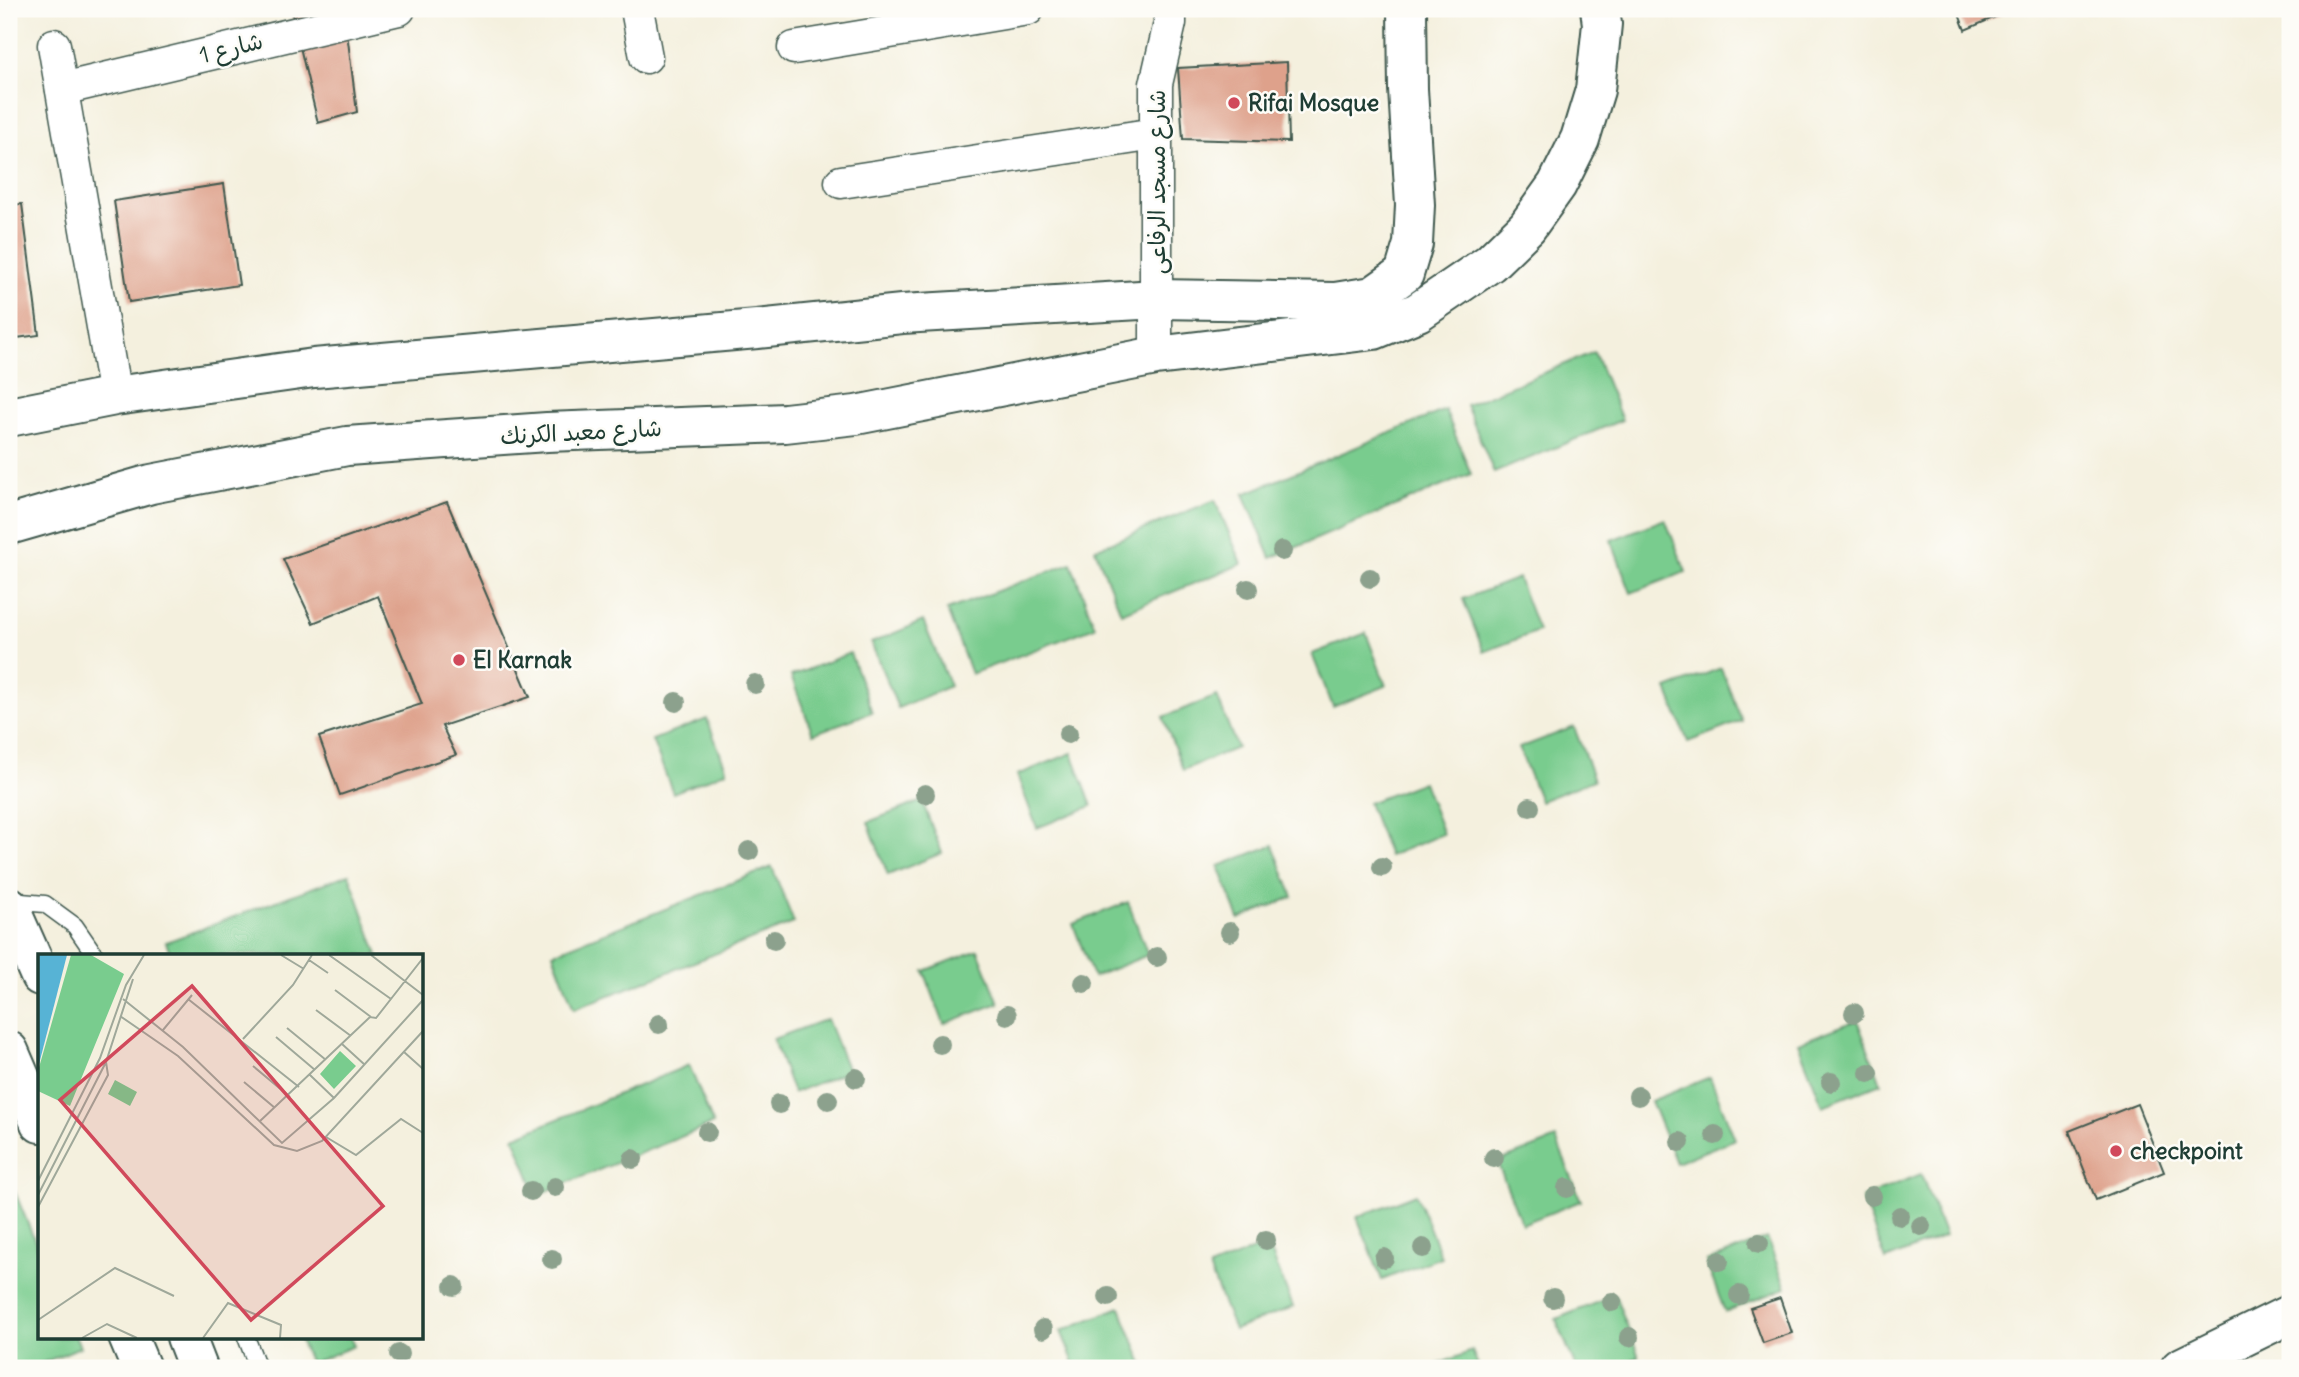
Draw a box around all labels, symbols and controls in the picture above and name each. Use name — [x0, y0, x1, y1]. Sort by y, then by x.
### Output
street label: شارع 1 — [196, 26, 266, 71]
place label: Rifai Mosque — [1248, 88, 1379, 117]
street label: شارع مسجد الرفاعى — [1142, 90, 1173, 274]
marker: Rifai Mosque — [1226, 95, 1242, 111]
street label: شارع معبد الكرنك — [499, 413, 663, 452]
place label: El Karnak — [473, 645, 572, 674]
marker: El Karnak — [451, 652, 467, 668]
inset map — [38, 954, 424, 1338]
place label: checkpoint — [2130, 1136, 2243, 1165]
marker: checkpoint — [2108, 1143, 2124, 1159]

